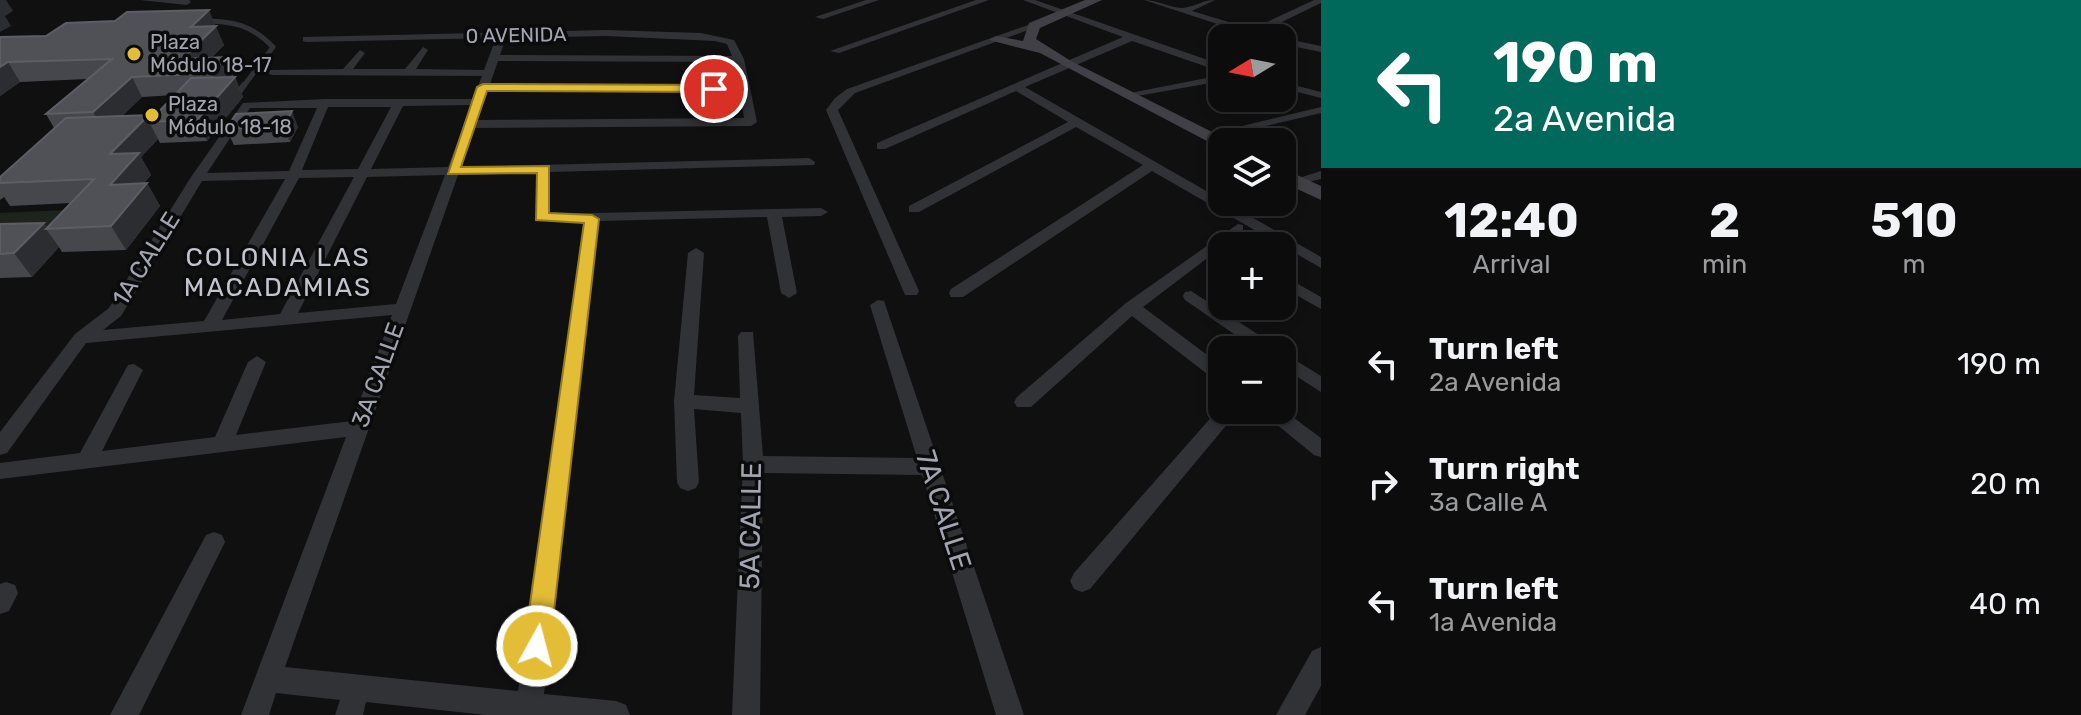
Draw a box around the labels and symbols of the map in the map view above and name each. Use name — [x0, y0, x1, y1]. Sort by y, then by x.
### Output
street label: 0 AVENIDA — [465, 22, 567, 48]
north arrow — [1208, 24, 1296, 112]
place label: Plaza Módulo 18-17 — [150, 30, 272, 77]
marker: Plaza Módulo 18-17 — [125, 45, 143, 63]
pin — [680, 55, 748, 123]
place label: Plaza Módulo 18-18 — [168, 92, 292, 139]
marker: Plaza Módulo 18-18 — [143, 106, 161, 124]
street label: 1A CALLE — [106, 207, 186, 311]
district label: COLONIA LAS MACADAMIAS — [184, 242, 372, 303]
street label: 3A CALLE — [346, 319, 410, 431]
street label: 7A CALLE — [909, 446, 978, 574]
street label: 5A CALLE — [733, 462, 768, 590]
position arrow — [495, 604, 579, 688]

